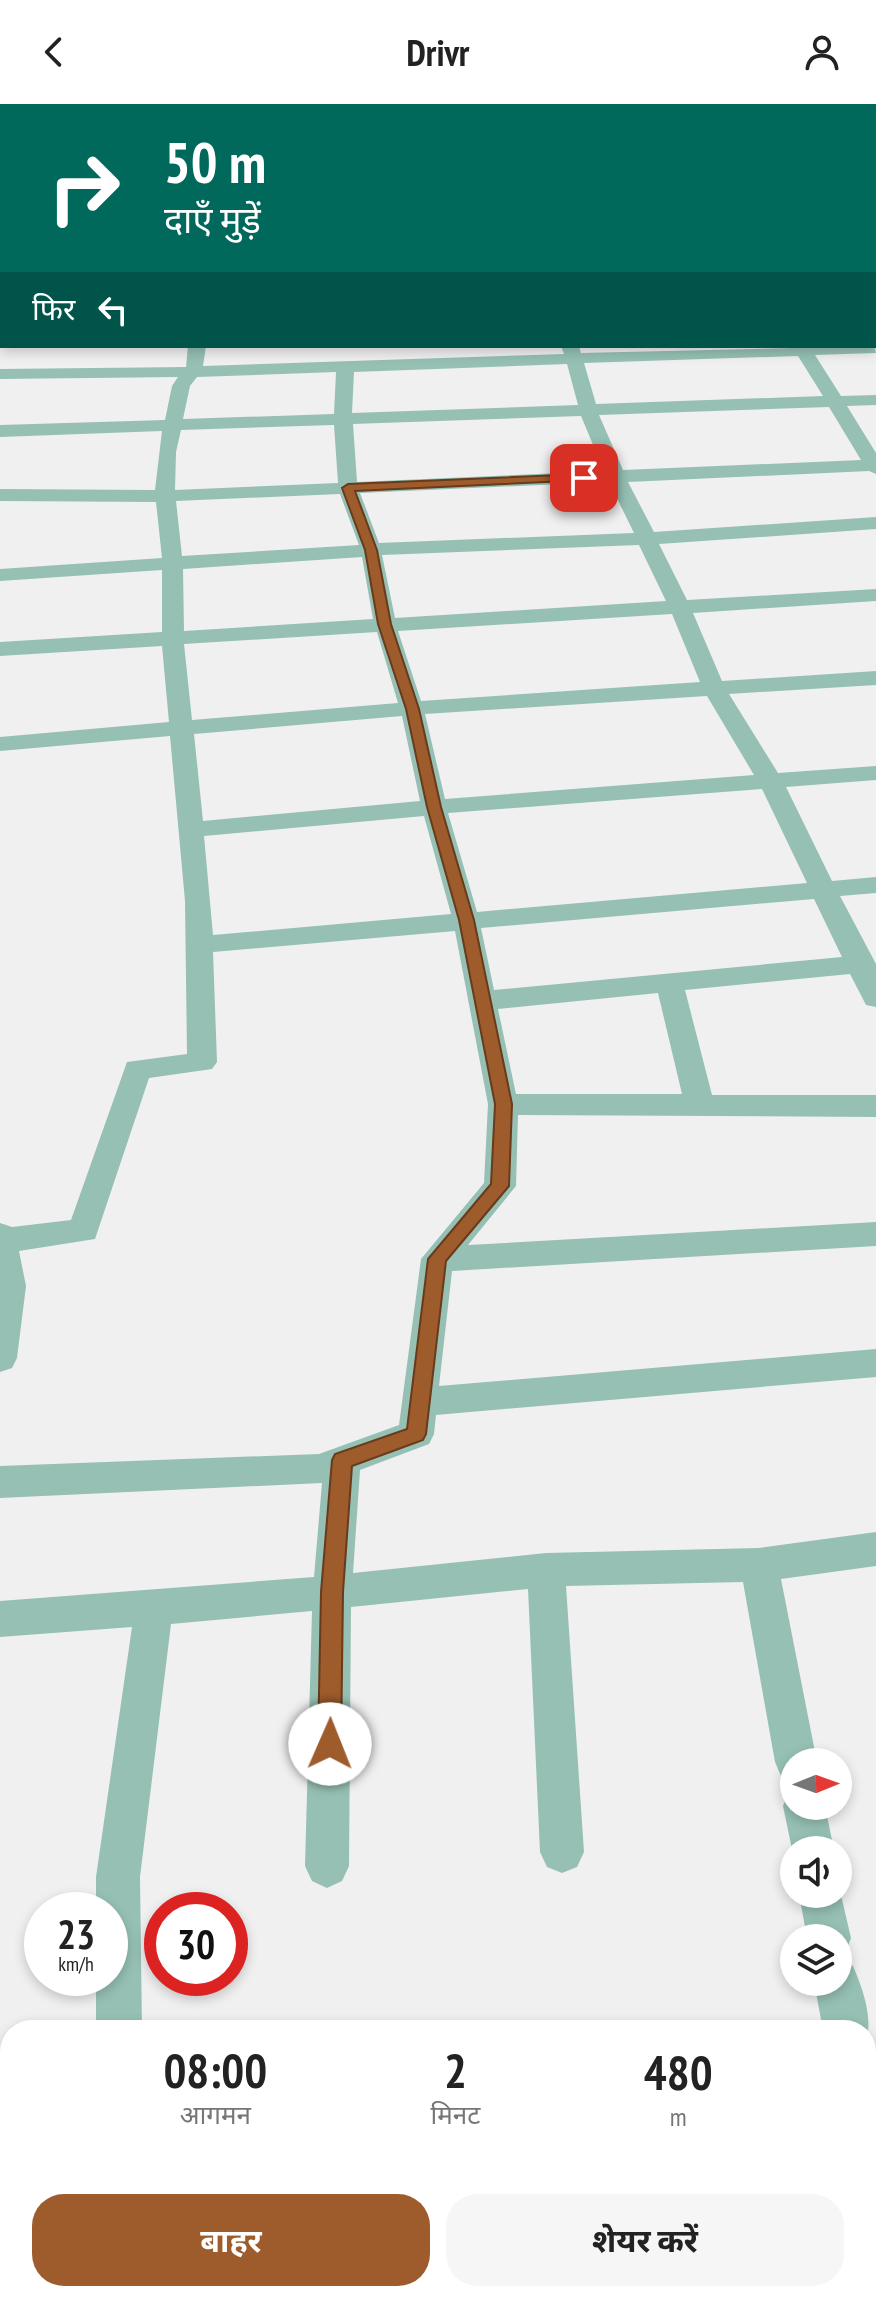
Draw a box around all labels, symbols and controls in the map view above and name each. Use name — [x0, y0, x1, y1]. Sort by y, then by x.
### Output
text: Drivr — [407, 29, 469, 76]
icon: back — [32, 30, 76, 74]
icon: person — [800, 30, 844, 74]
text: 50 m — [164, 126, 266, 198]
icon: right — [32, 136, 136, 240]
text: दाएँ मुड़ें — [164, 196, 261, 243]
icon: left — [91, 288, 135, 332]
text: फिर — [32, 289, 75, 328]
pin — [550, 444, 618, 512]
icon: arrive — [562, 456, 606, 500]
position arrow — [288, 1702, 372, 1786]
north arrow — [780, 1748, 852, 1820]
map controls — [780, 1748, 852, 1996]
button: sound — [780, 1836, 852, 1908]
speed limit sign: 30 — [144, 1892, 248, 1996]
text: 23 — [57, 1908, 95, 1960]
button: layers — [780, 1924, 852, 1996]
text: km/h — [58, 1951, 94, 1977]
text: 08:00 — [163, 2039, 267, 2101]
text: 2 — [444, 2039, 467, 2101]
text: 480 — [644, 2041, 713, 2103]
text: आगमन — [180, 2098, 251, 2131]
text: मिनट — [431, 2098, 480, 2131]
text: m — [670, 2100, 687, 2133]
button: बाहर — [32, 2194, 430, 2286]
button: शेयर करें — [446, 2194, 844, 2286]

